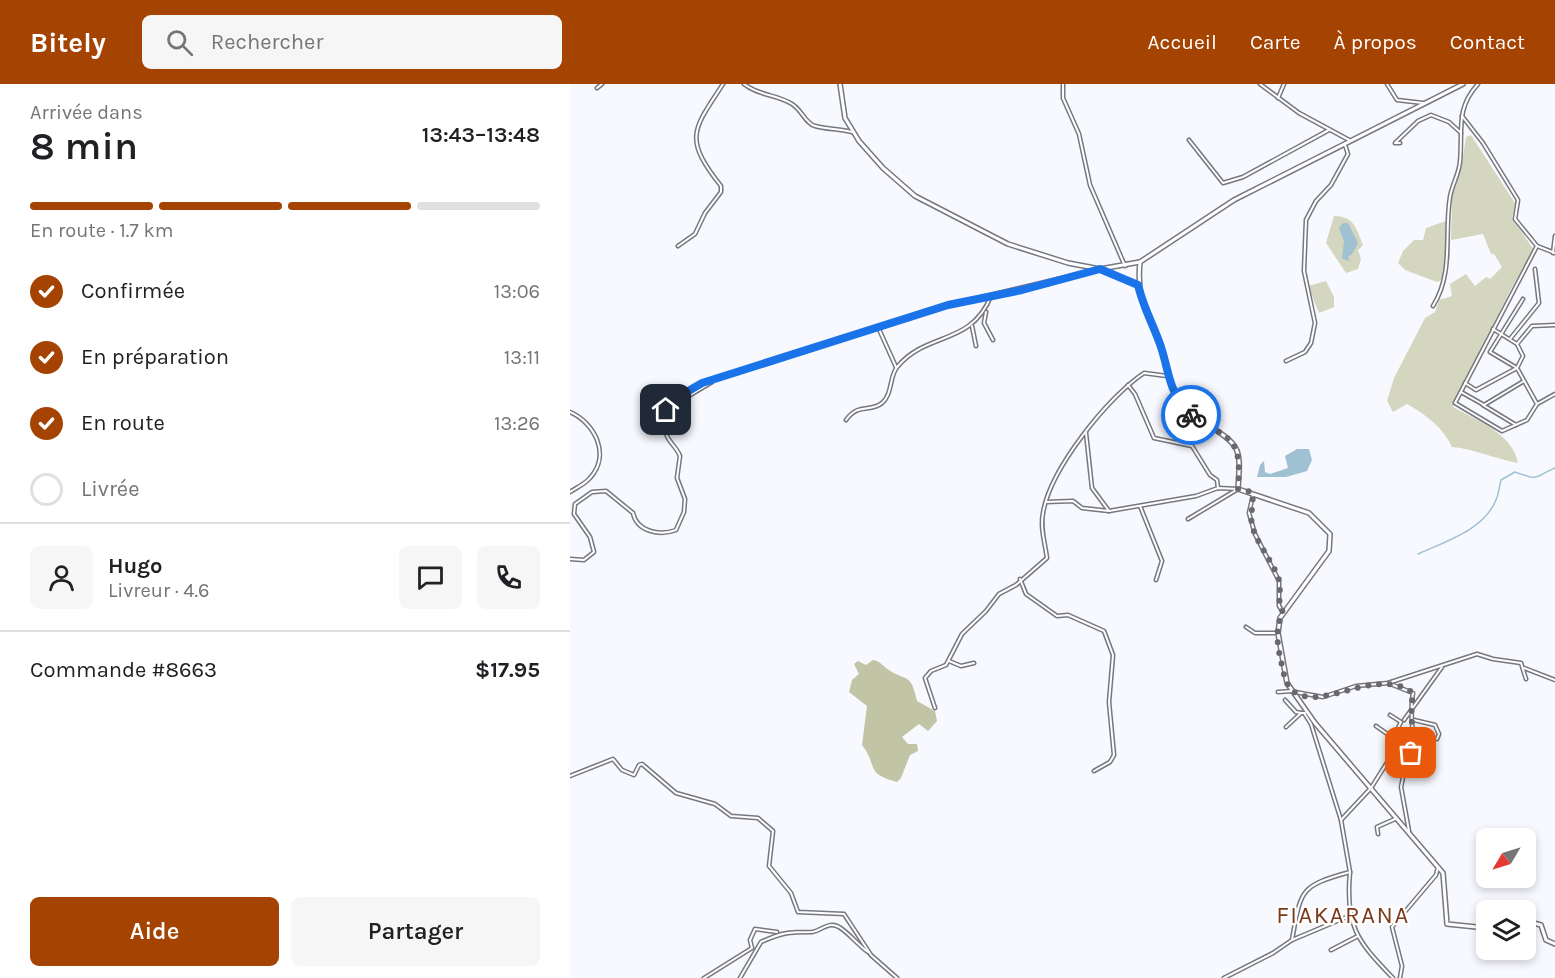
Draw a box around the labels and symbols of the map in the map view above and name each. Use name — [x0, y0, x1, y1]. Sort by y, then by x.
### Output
pin — [640, 384, 691, 435]
courier — [1161, 385, 1221, 445]
pin — [1385, 727, 1436, 778]
north arrow — [1476, 828, 1536, 888]
district label: FIAKARANA — [1276, 901, 1410, 929]

